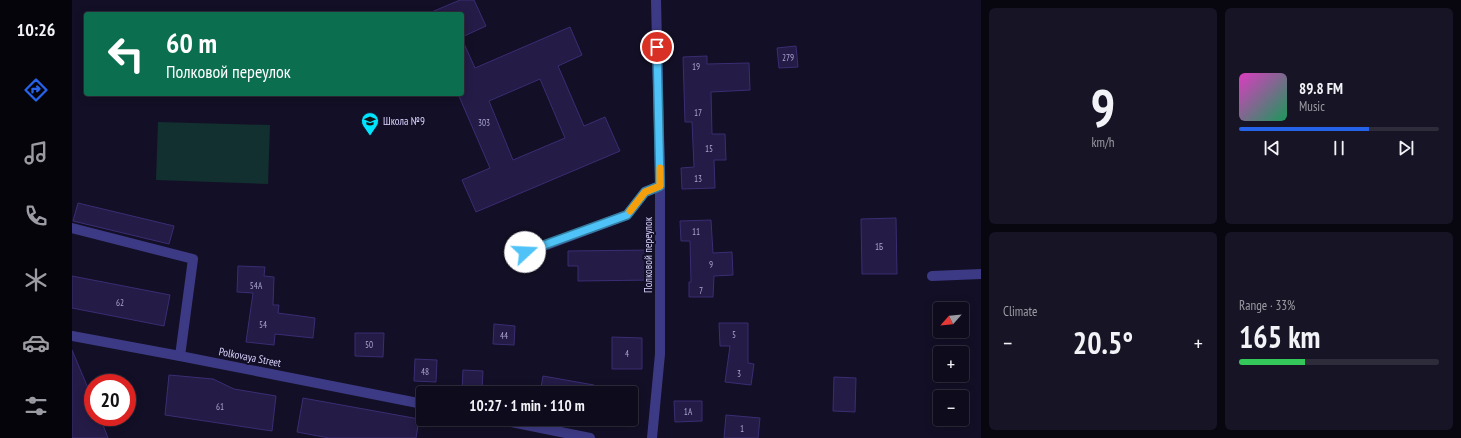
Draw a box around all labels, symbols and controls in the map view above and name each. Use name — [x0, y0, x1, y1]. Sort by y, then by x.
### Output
text: 10:26 — [17, 18, 55, 41]
text: 60 m — [166, 24, 217, 61]
icon: left — [100, 28, 152, 80]
pin — [640, 30, 674, 64]
icon: arrive — [646, 36, 668, 58]
house number: 279 — [782, 52, 794, 63]
text: Полковой переулок — [166, 60, 291, 83]
house number: 19 — [692, 61, 700, 72]
text: 9 — [1091, 74, 1115, 141]
icon: directions — [22, 76, 50, 104]
text: 89.8 FM — [1299, 79, 1343, 98]
text: Music — [1299, 98, 1325, 115]
house number: 17 — [694, 107, 702, 118]
school or university icon: Школа №9 — [360, 111, 380, 136]
place label: Школа №9 — [383, 114, 425, 128]
house number: 303 — [478, 117, 490, 128]
text: km/h — [1091, 134, 1115, 151]
icon: previous — [1261, 137, 1283, 159]
icon: pause — [1328, 137, 1350, 159]
icon: next — [1395, 137, 1417, 159]
icon: music — [22, 139, 50, 167]
house number: 15 — [705, 143, 713, 154]
house number: 13 — [694, 173, 702, 184]
icon: phone — [22, 202, 50, 230]
street label: Полковой переулок — [641, 216, 655, 293]
house number: 11 — [692, 226, 700, 237]
position arrow — [504, 231, 546, 273]
house number: 1Б — [875, 241, 883, 252]
house number: 9 — [709, 259, 713, 270]
icon: climate — [22, 266, 50, 294]
house number: 54А — [250, 280, 263, 291]
house number: 7 — [699, 285, 703, 296]
house number: 62 — [116, 297, 124, 308]
text: Range · 33% — [1239, 297, 1295, 314]
north arrow — [933, 302, 969, 338]
map controls — [933, 302, 969, 426]
text: Climate — [1003, 303, 1037, 320]
text: 165 km — [1239, 317, 1320, 356]
house number: 54 — [259, 319, 267, 330]
text: 20.5° — [1073, 323, 1133, 362]
icon: car — [22, 329, 50, 357]
house number: 5 — [732, 329, 736, 340]
text: − — [1003, 329, 1012, 357]
text: + — [1194, 329, 1203, 357]
house number: 44 — [500, 330, 508, 341]
house number: 50 — [365, 339, 373, 350]
street label: Polkovaya Street — [218, 344, 282, 370]
button: + — [933, 346, 969, 382]
house number: 4 — [625, 348, 629, 359]
house number: 48 — [421, 366, 429, 377]
house number: 3 — [737, 368, 741, 379]
speed limit sign: 20 — [84, 374, 136, 426]
button: − — [933, 390, 969, 426]
icon: filters — [22, 392, 50, 420]
text: 10:27 · 1 min · 110 m — [469, 396, 585, 415]
house number: 61 — [216, 401, 224, 412]
house number: 1А — [684, 406, 693, 417]
house number: 1 — [740, 423, 744, 434]

